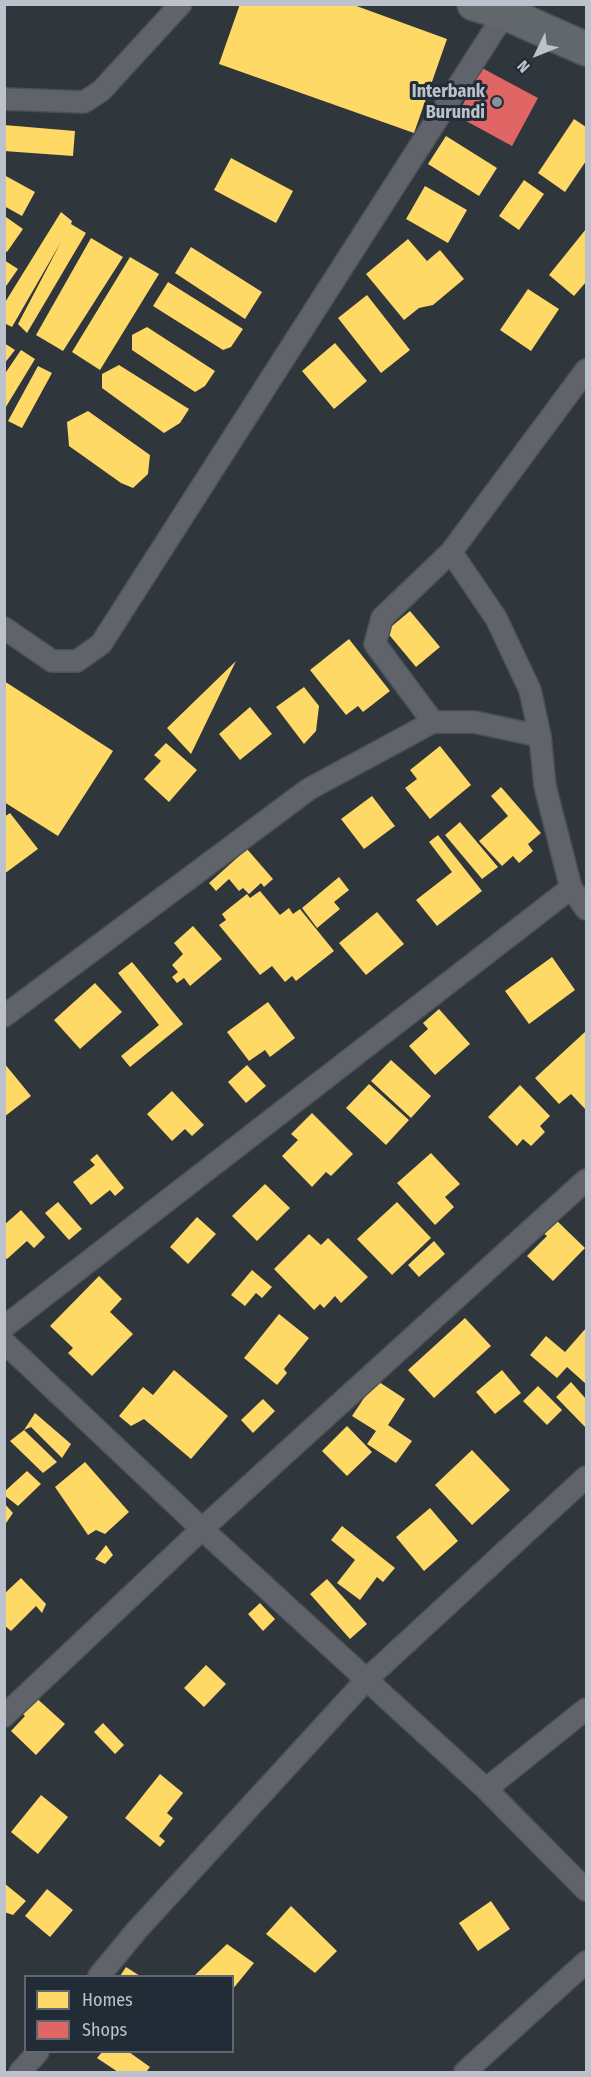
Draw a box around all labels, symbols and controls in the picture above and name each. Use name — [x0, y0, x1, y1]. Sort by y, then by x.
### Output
north arrow — [507, 24, 567, 84]
text: N — [513, 57, 534, 77]
place label: Interbank Burundi — [412, 81, 485, 124]
marker: Interbank Burundi — [490, 95, 504, 109]
legend — [24, 1975, 234, 2053]
text: Homes — [82, 1989, 133, 2011]
text: Shops — [82, 2019, 127, 2041]

